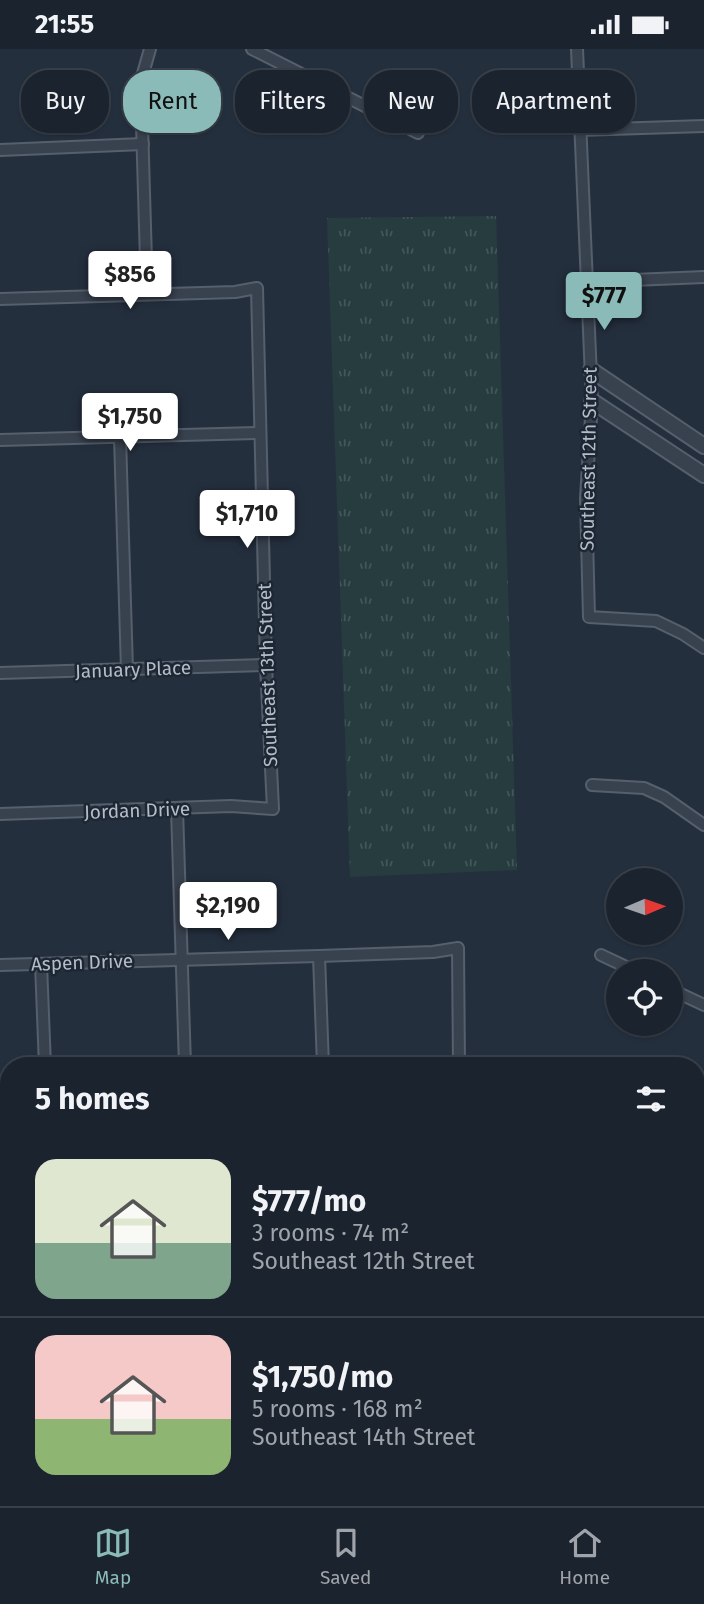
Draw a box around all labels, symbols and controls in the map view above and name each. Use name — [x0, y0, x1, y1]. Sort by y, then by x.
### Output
text: 21:55 — [35, 9, 94, 40]
chip: Buy — [21, 70, 109, 133]
chip: Rent — [123, 70, 221, 133]
chip: Filters — [235, 70, 350, 133]
chip: New — [364, 70, 458, 133]
chip: Apartment — [472, 70, 635, 133]
pin: $856 — [89, 251, 171, 311]
text: $856 — [104, 260, 156, 288]
pin: $777 — [563, 273, 645, 332]
text: $777 — [582, 281, 626, 309]
street label: Southeast 12th Street — [575, 367, 602, 551]
pin: $1,750 — [73, 393, 187, 453]
text: $1,750 — [98, 402, 162, 430]
pin: $1,710 — [190, 491, 304, 550]
text: $1,710 — [216, 499, 278, 527]
street label: Southeast 13th Street — [253, 583, 282, 767]
street label: January Place — [75, 656, 191, 683]
street label: Jordan Drive — [84, 797, 190, 824]
north arrow — [606, 868, 682, 945]
map controls — [606, 868, 683, 1036]
pin: $2,190 — [171, 883, 285, 942]
text: $2,190 — [196, 891, 260, 919]
street label: Aspen Drive — [31, 949, 133, 976]
button: locate — [606, 959, 683, 1036]
icon: filters — [632, 1080, 670, 1118]
text: 5 homes — [35, 1081, 149, 1117]
text: $777/mo — [252, 1183, 366, 1219]
icon: home — [91, 1187, 175, 1271]
text: 3 rooms · 74 m² — [252, 1219, 409, 1247]
text: Southeast 12th Street — [252, 1247, 474, 1275]
text: $1,750/mo — [252, 1359, 393, 1395]
icon: home — [91, 1363, 175, 1447]
text: 5 rooms · 168 m² — [252, 1395, 423, 1423]
text: Southeast 14th Street — [252, 1423, 475, 1451]
tab: Map — [94, 1524, 132, 1589]
tab: Saved — [320, 1524, 371, 1589]
tab: Home — [559, 1524, 610, 1589]

